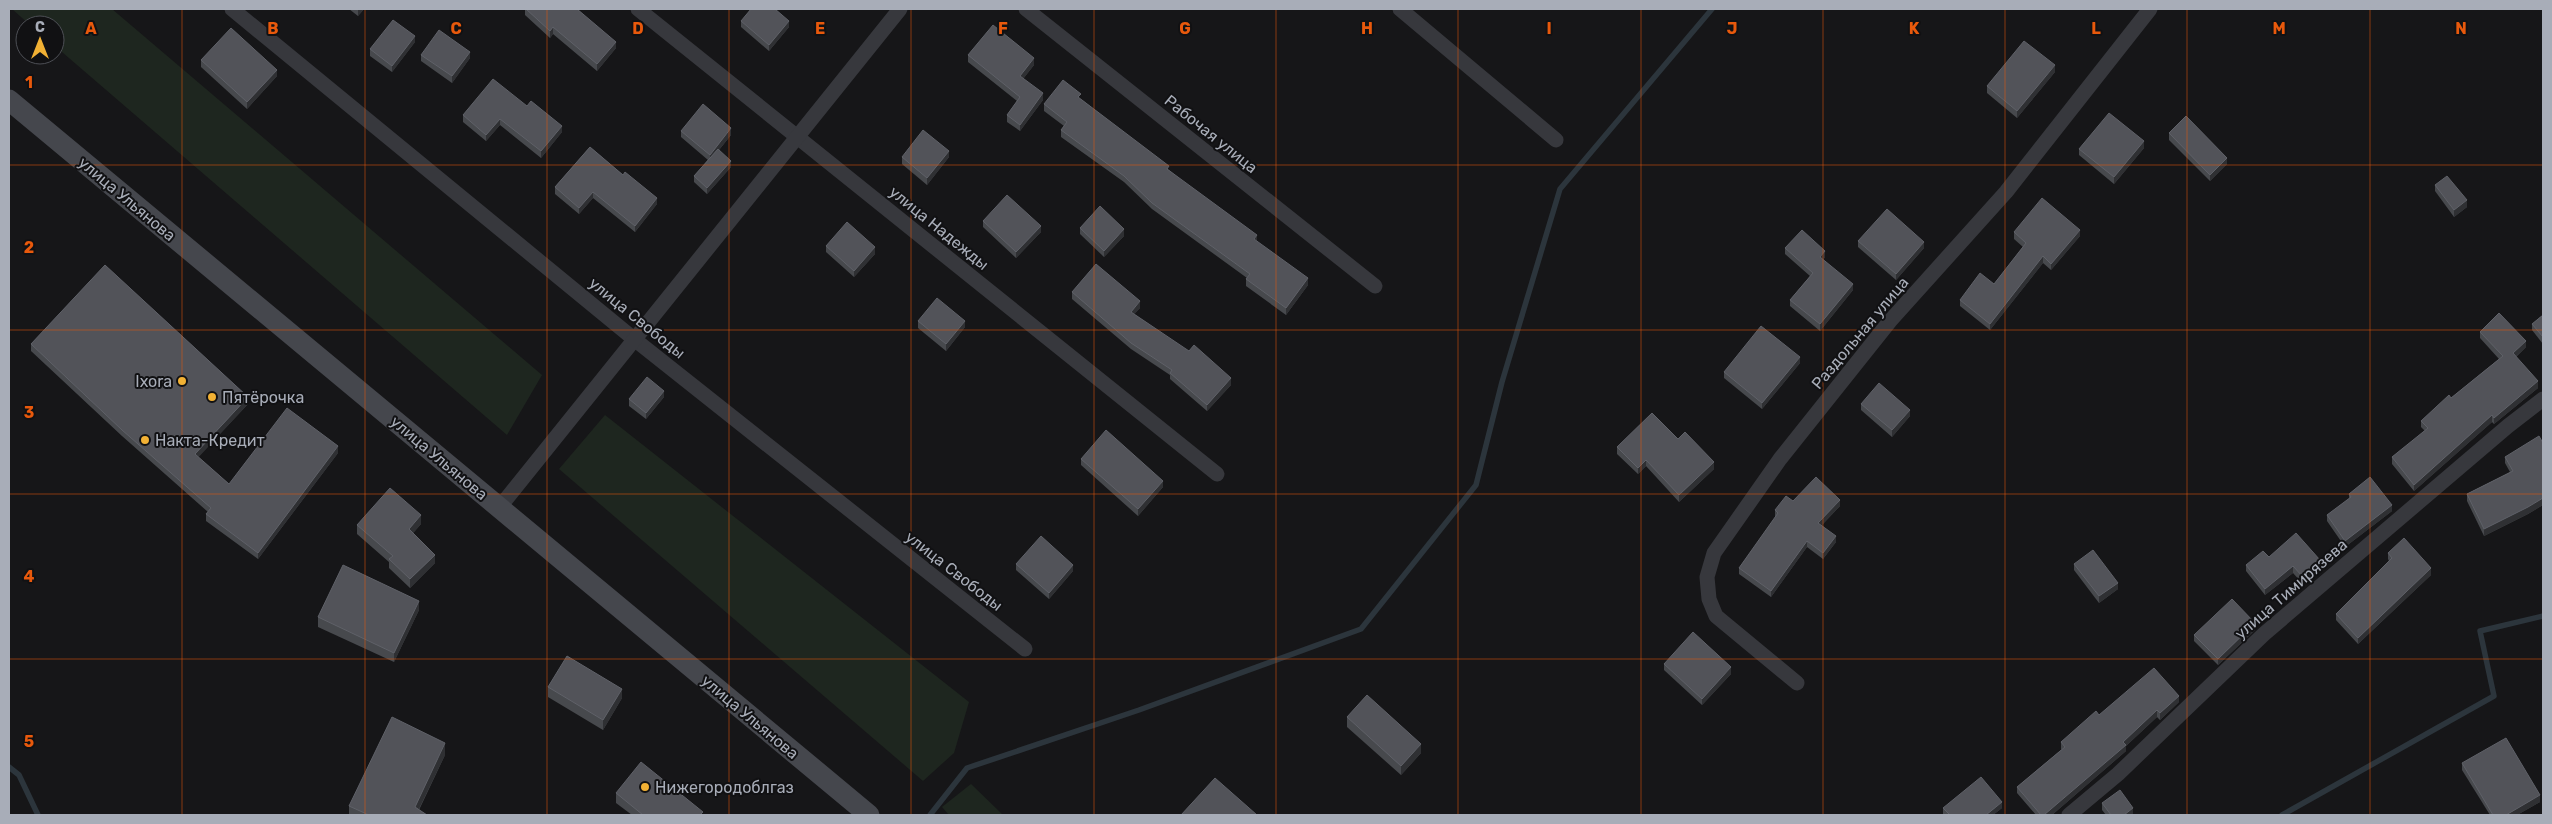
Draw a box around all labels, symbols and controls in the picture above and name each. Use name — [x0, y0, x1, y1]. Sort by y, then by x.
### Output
north arrow — [15, 15, 65, 65]
text: С — [35, 19, 45, 36]
text: A — [85, 19, 97, 38]
text: B — [267, 19, 279, 38]
text: C — [450, 19, 462, 38]
text: D — [632, 19, 644, 38]
text: E — [815, 19, 825, 38]
text: F — [998, 19, 1008, 38]
text: G — [1179, 19, 1191, 38]
text: H — [1361, 19, 1373, 38]
text: I — [1546, 19, 1552, 38]
text: J — [1727, 19, 1737, 38]
text: K — [1909, 19, 1920, 38]
text: L — [2091, 19, 2101, 38]
text: M — [2272, 19, 2286, 38]
text: N — [2455, 19, 2467, 38]
text: 1 — [25, 73, 33, 92]
street label: Рабочая улица — [1161, 91, 1261, 177]
street label: улица Ульянова — [75, 153, 179, 245]
street label: улица Надежды — [885, 182, 993, 274]
text: 2 — [24, 238, 34, 257]
street label: улица Свободы — [585, 273, 689, 363]
street label: Раздольная улица — [1808, 273, 1912, 393]
place label: Ixora — [135, 372, 172, 391]
marker: Ixora — [176, 375, 188, 387]
place label: Пятёрочка — [222, 388, 304, 407]
marker: Пятёрочка — [206, 391, 218, 403]
text: 3 — [24, 403, 34, 422]
street label: улица Ульянова — [387, 412, 491, 504]
place label: Накта-Кредит — [155, 431, 265, 450]
marker: Накта-Кредит — [139, 434, 151, 446]
street label: улица Свободы — [902, 527, 1006, 615]
street label: улица Тимирязева — [2231, 535, 2351, 643]
text: 4 — [24, 567, 35, 586]
street label: улица Ульянова — [698, 671, 802, 763]
text: 5 — [24, 732, 34, 751]
place label: Нижегородоблгаз — [655, 778, 794, 797]
marker: Нижегородоблгаз — [639, 781, 651, 793]

